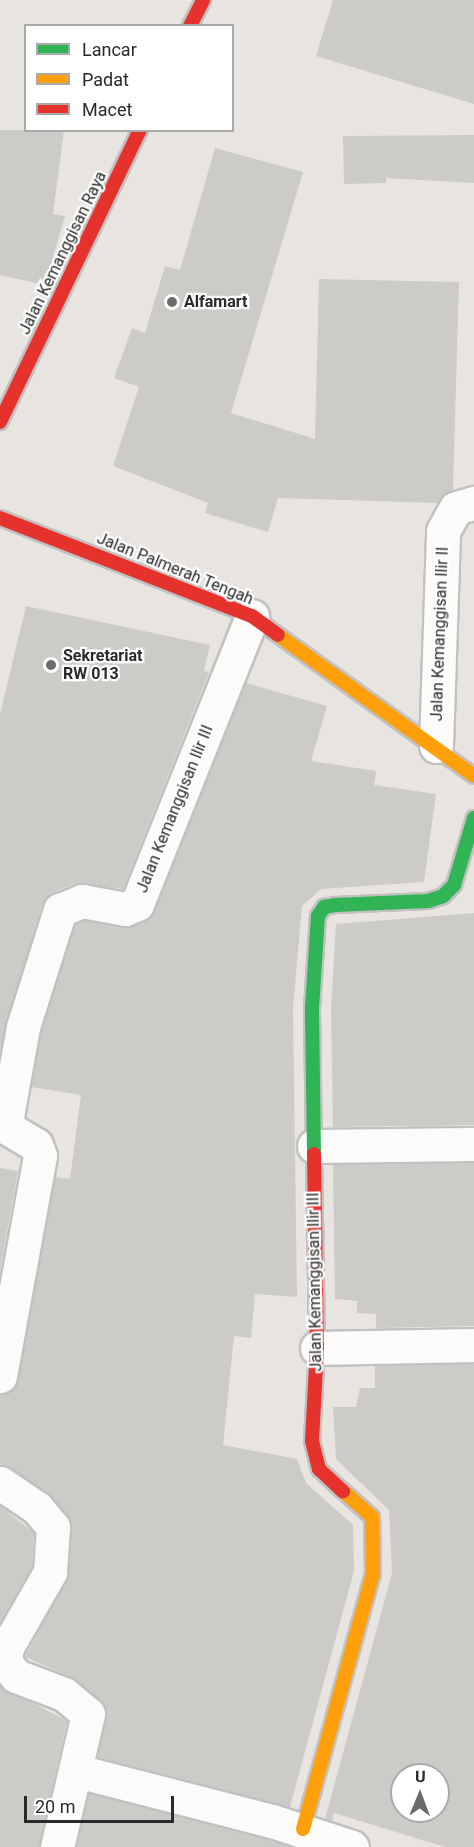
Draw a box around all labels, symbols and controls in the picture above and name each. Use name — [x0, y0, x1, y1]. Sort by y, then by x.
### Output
legend — [24, 24, 234, 132]
text: Lancar — [82, 39, 137, 60]
text: Padat — [82, 69, 129, 90]
text: Macet — [82, 99, 132, 120]
street label: Jalan Kemanggisan Raya — [15, 168, 111, 338]
place label: Alfamart — [184, 292, 247, 312]
marker: Alfamart — [165, 295, 179, 309]
street label: Jalan Palmerah Tengah — [94, 529, 256, 609]
street label: Jalan Kemanggisan Ilir II — [427, 546, 453, 722]
place label: Sekretariat RW 013 — [63, 646, 142, 684]
marker: Sekretariat RW 013 — [44, 658, 58, 672]
street label: Jalan Kemanggisan Ilir III — [133, 722, 217, 896]
street label: Jalan Kemanggisan Ilir III — [304, 1192, 326, 1372]
north arrow — [390, 1763, 450, 1823]
text: U — [415, 1767, 426, 1786]
scale bar — [27, 1784, 177, 1822]
text: 20 m — [35, 1796, 75, 1817]

